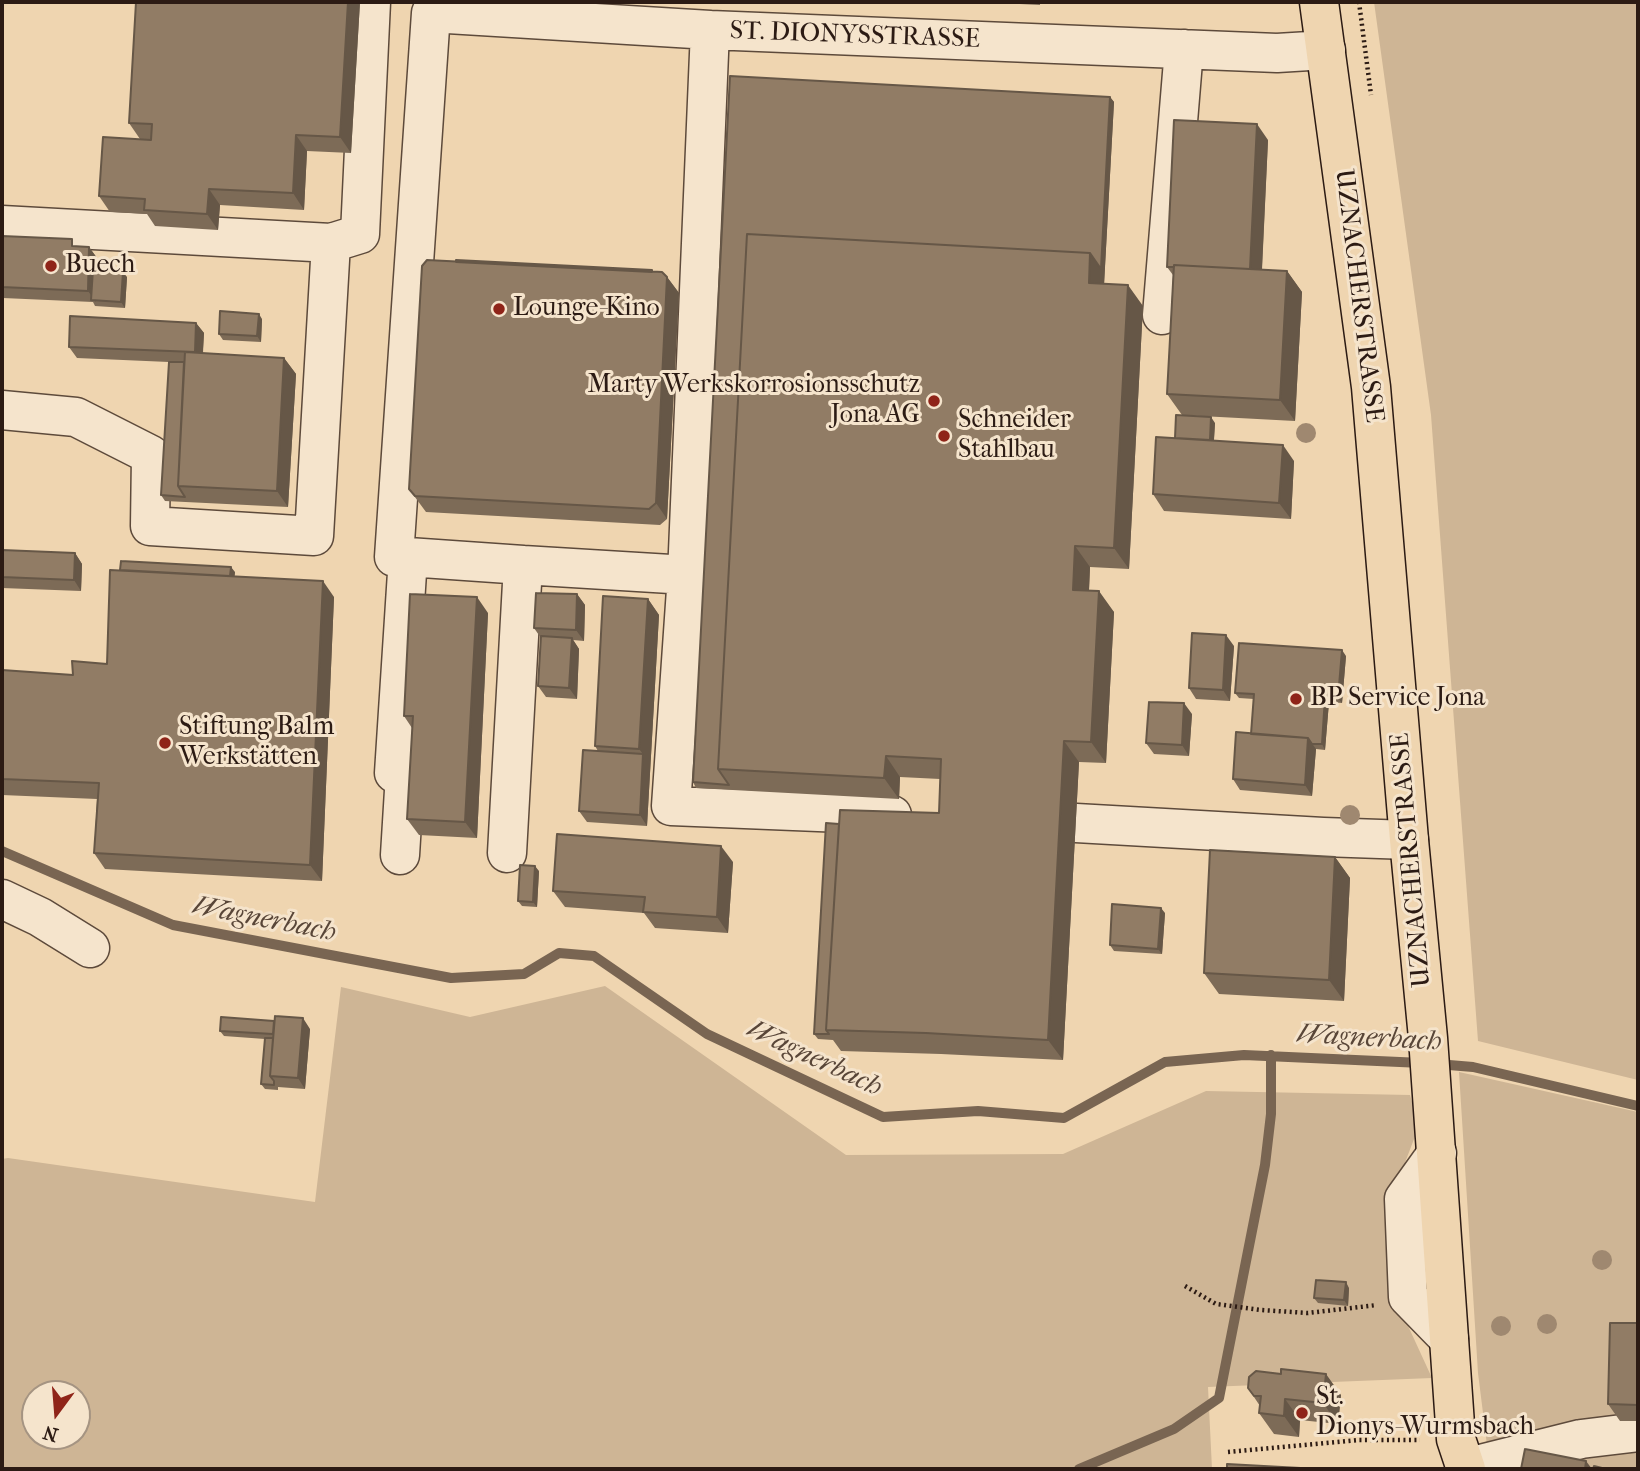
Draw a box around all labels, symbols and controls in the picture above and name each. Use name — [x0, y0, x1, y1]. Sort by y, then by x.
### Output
street label: ST. DIONYSSTRASSE — [729, 16, 981, 56]
street label: UZNACHERSTRASSE — [1327, 167, 1389, 425]
place label: Buech — [65, 250, 135, 282]
marker: Buech — [43, 258, 59, 274]
place label: Lounge-Kino — [513, 293, 660, 325]
marker: Lounge-Kino — [491, 301, 507, 317]
place label: Marty Werkskorrosionsschutz Jona AG — [587, 370, 920, 432]
marker: Marty Werkskorrosionsschutz Jona AG — [926, 393, 942, 409]
place label: Schneider Stahlbau — [958, 405, 1071, 466]
marker: Schneider Stahlbau — [936, 428, 952, 444]
place label: BP Service Jona — [1310, 683, 1485, 715]
marker: BP Service Jona — [1288, 691, 1304, 707]
place label: Stiftung Balm Werkstätten — [179, 712, 334, 774]
street label: UZNACHERSTRASSE — [1385, 731, 1439, 989]
marker: Stiftung Balm Werkstätten — [157, 735, 173, 751]
water label: Wagnerbach — [189, 890, 339, 950]
water label: Wagnerbach — [741, 1013, 887, 1105]
water label: Wagnerbach — [1296, 1018, 1442, 1060]
north arrow — [21, 1380, 91, 1450]
place label: St. Dionys-Wurmsbach — [1316, 1382, 1534, 1444]
marker: St. Dionys-Wurmsbach — [1294, 1405, 1310, 1421]
text: N — [41, 1421, 61, 1446]

